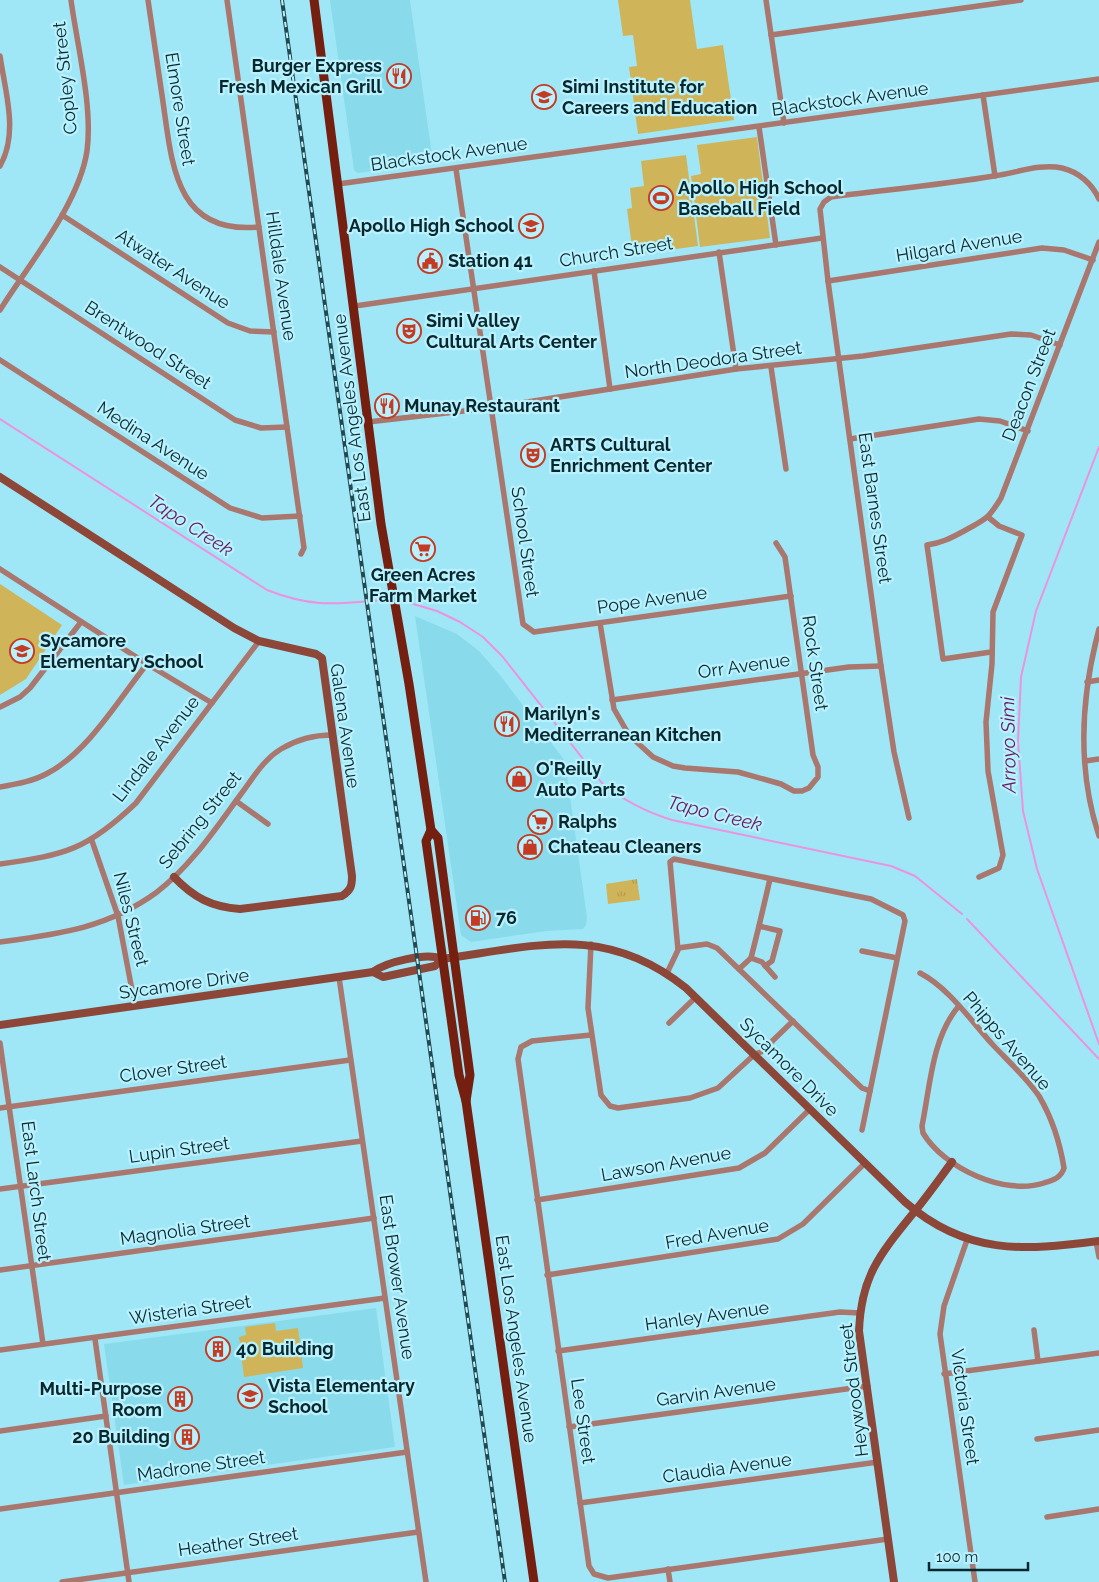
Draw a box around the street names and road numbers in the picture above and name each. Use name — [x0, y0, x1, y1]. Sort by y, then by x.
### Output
street label: Copley Street — [48, 21, 81, 135]
street label: Elmore Street — [161, 51, 200, 167]
street label: Blackstock Avenue — [770, 77, 930, 120]
street label: Blackstock Avenue — [369, 132, 529, 175]
street label: Hilldale Avenue — [262, 210, 301, 343]
street label: Atwater Avenue — [112, 224, 234, 313]
street label: Hilgard Avenue — [894, 225, 1024, 266]
street label: Church Street — [558, 232, 674, 271]
street label: Brentwood Street — [81, 296, 215, 393]
street label: East Los Angeles Avenue — [328, 312, 375, 523]
street label: Deacon Street — [997, 326, 1060, 444]
street label: North Deodora Street — [623, 337, 803, 382]
street label: Medina Avenue — [94, 397, 213, 485]
street label: East Barnes Street — [854, 431, 896, 585]
street label: School Street — [507, 485, 544, 599]
street label: Pope Avenue — [596, 581, 709, 618]
street label: Rock Street — [798, 614, 833, 712]
street label: Orr Avenue — [696, 649, 792, 682]
street label: Galena Avenue — [326, 662, 365, 790]
street label: Lindale Avenue — [108, 691, 204, 806]
street label: Sebring Street — [154, 767, 245, 873]
street label: Niles Street — [110, 870, 153, 968]
street label: Sycamore Drive — [118, 964, 251, 1003]
street label: Phipps Avenue — [959, 987, 1056, 1095]
street label: Sycamore Drive — [736, 1013, 843, 1121]
street label: Clover Street — [118, 1051, 228, 1086]
street label: East Larch Street — [17, 1120, 56, 1262]
street label: Lupin Street — [127, 1132, 230, 1167]
street label: Lawson Avenue — [599, 1142, 733, 1185]
street label: East Brower Avenue — [376, 1193, 420, 1361]
street label: Magnolia Street — [119, 1210, 251, 1249]
street label: Fred Avenue — [663, 1214, 771, 1253]
street label: East Los Angeles Avenue — [492, 1234, 542, 1445]
street label: Wisteria Street — [128, 1291, 252, 1328]
street label: Hanley Avenue — [643, 1296, 771, 1335]
street label: Heywood Street — [835, 1322, 872, 1458]
street label: Victoria Street — [947, 1347, 984, 1466]
street label: Garvin Avenue — [655, 1373, 777, 1410]
street label: Lee Street — [567, 1377, 600, 1465]
street label: Madrone Street — [136, 1446, 266, 1485]
street label: Claudia Avenue — [661, 1448, 793, 1487]
street label: Heather Street — [177, 1523, 299, 1560]

